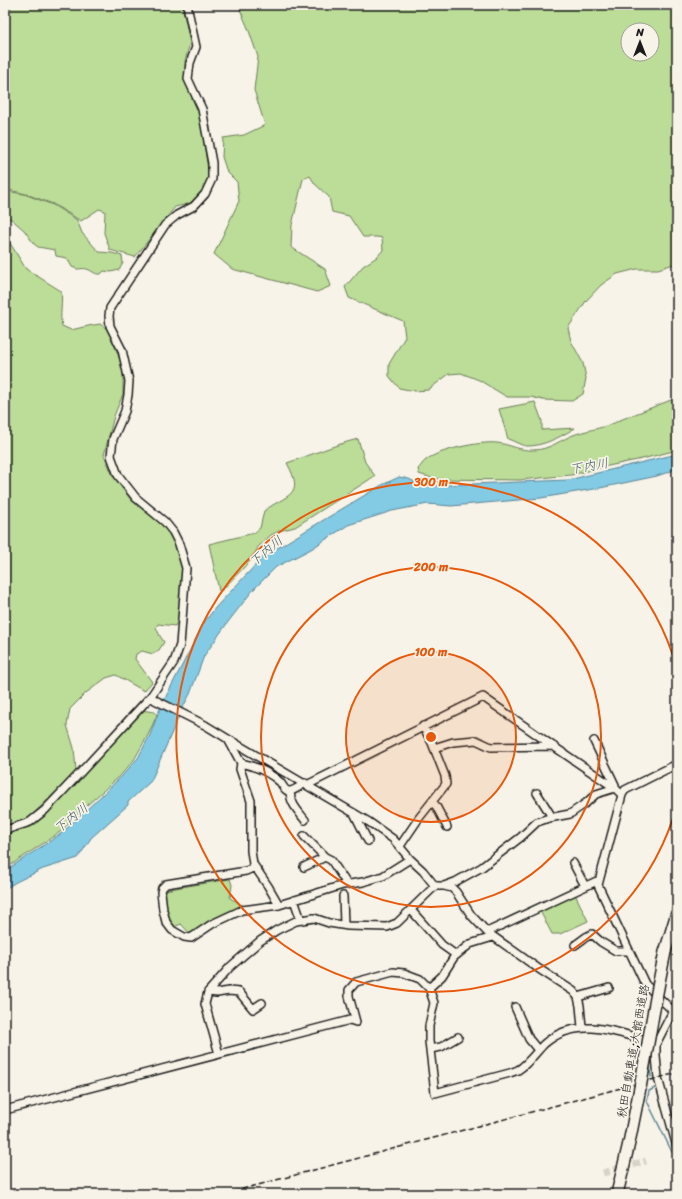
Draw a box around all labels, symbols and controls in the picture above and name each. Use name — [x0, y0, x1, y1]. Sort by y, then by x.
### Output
north arrow — [620, 22, 660, 62]
text: N — [635, 23, 644, 42]
water label: 下内川 — [568, 451, 610, 481]
text: 300 m — [413, 471, 449, 493]
water label: 下内川 — [244, 530, 288, 572]
text: 200 m — [413, 556, 449, 578]
text: 100 m — [415, 641, 448, 663]
centre of rings — [424, 730, 438, 744]
water label: 下内川 — [49, 797, 93, 839]
street label: 秋田自動車道;大館西道路 — [610, 982, 656, 1120]

